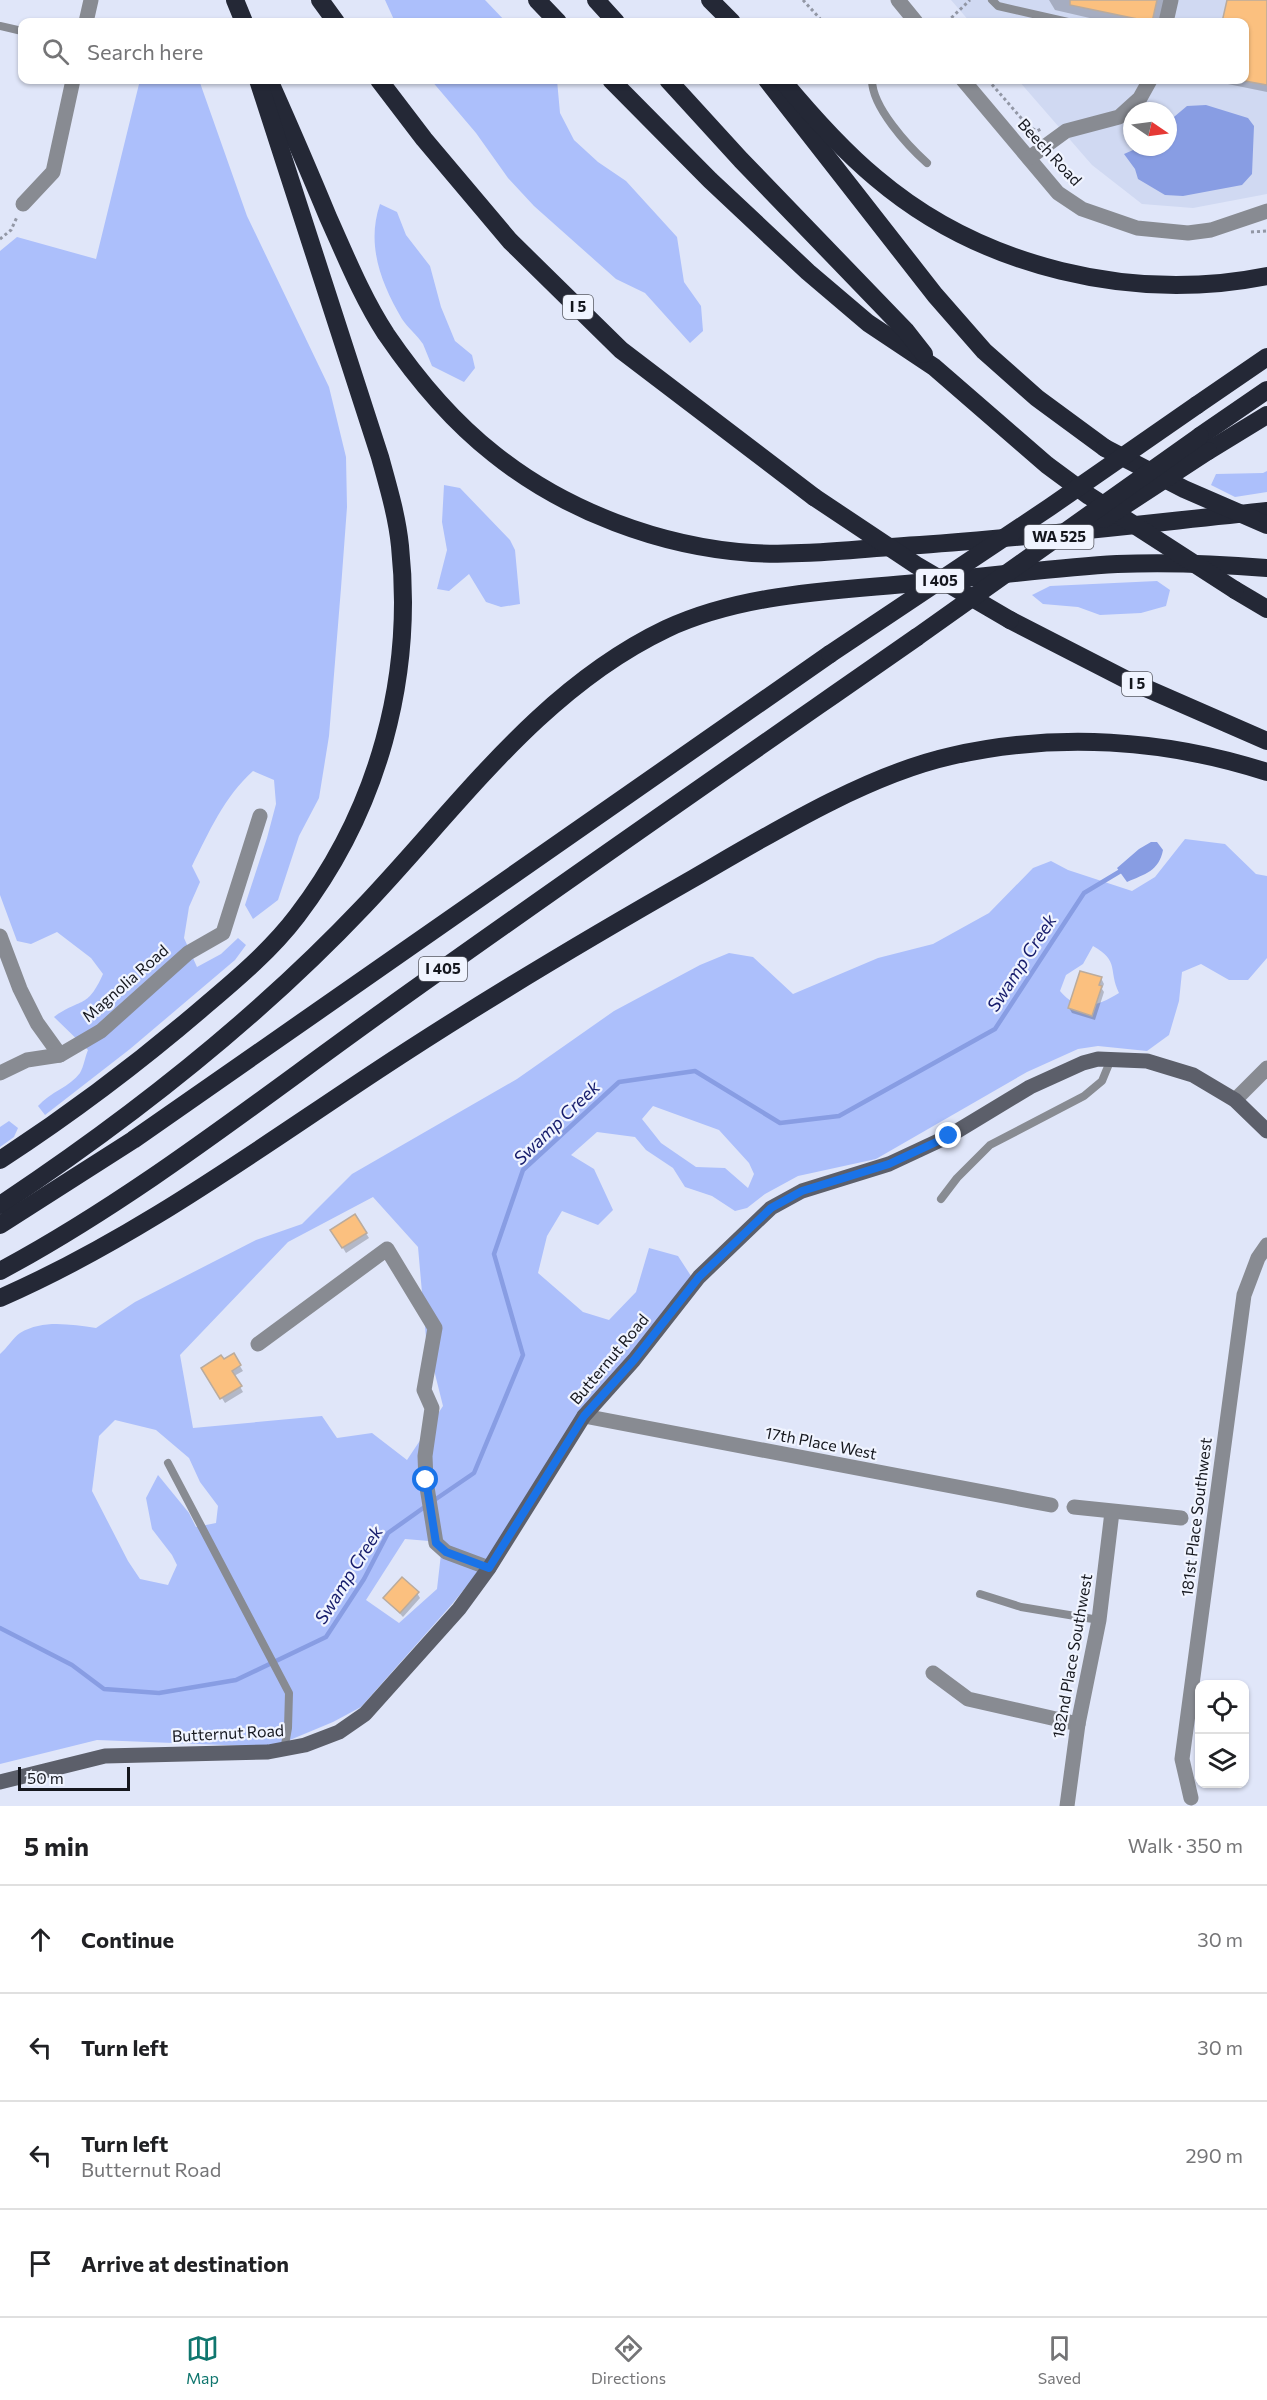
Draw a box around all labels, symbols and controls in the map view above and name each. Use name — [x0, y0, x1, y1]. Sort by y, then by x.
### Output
search box — [18, 18, 1249, 84]
icon: search — [39, 35, 72, 68]
text: Search here — [87, 38, 203, 65]
north arrow — [1123, 102, 1177, 156]
street label: Beech Road — [1015, 114, 1086, 189]
road number: I 5 — [563, 295, 593, 319]
road number: WA 525 — [1024, 525, 1094, 549]
road number: I 405 — [916, 569, 964, 593]
road number: I 5 — [1122, 672, 1152, 696]
water label: Swamp Creek — [982, 909, 1061, 1015]
street label: Magnolia Road — [78, 940, 172, 1025]
road number: I 405 — [419, 957, 467, 981]
water label: Swamp Creek — [509, 1075, 605, 1169]
route end — [935, 1122, 961, 1148]
street label: Butternut Road — [565, 1310, 652, 1408]
street label: 17th Place West — [764, 1422, 879, 1463]
street label: 181st Place Southwest — [1176, 1436, 1215, 1598]
route start — [412, 1466, 438, 1492]
water label: Swamp Creek — [309, 1520, 388, 1628]
street label: 182nd Place Southwest — [1048, 1572, 1095, 1740]
map controls — [1195, 1680, 1249, 1788]
button: locate — [1195, 1680, 1249, 1734]
street label: Butternut Road — [171, 1720, 284, 1745]
button: layers — [1195, 1734, 1249, 1788]
scale bar — [18, 1764, 130, 1792]
text: 50 m — [27, 1768, 64, 1787]
text: 5 min — [24, 1830, 89, 1861]
text: Walk · 350 m — [1128, 1833, 1243, 1857]
icon: ahead — [24, 1923, 57, 1956]
text: Continue — [81, 1926, 174, 1953]
text: 30 m — [1197, 1927, 1243, 1951]
icon: left — [24, 2031, 57, 2064]
text: Turn left — [81, 2034, 168, 2061]
text: 30 m — [1197, 2035, 1243, 2059]
text: Turn left — [81, 2130, 168, 2157]
icon: left — [24, 2139, 57, 2172]
text: 290 m — [1185, 2143, 1243, 2167]
text: Butternut Road — [81, 2157, 221, 2181]
icon: arrive — [24, 2247, 57, 2280]
text: Arrive at destination — [81, 2250, 289, 2277]
tab: Map — [186, 2332, 219, 2387]
tab: Directions — [591, 2332, 666, 2387]
tab: Saved — [1038, 2332, 1081, 2387]

